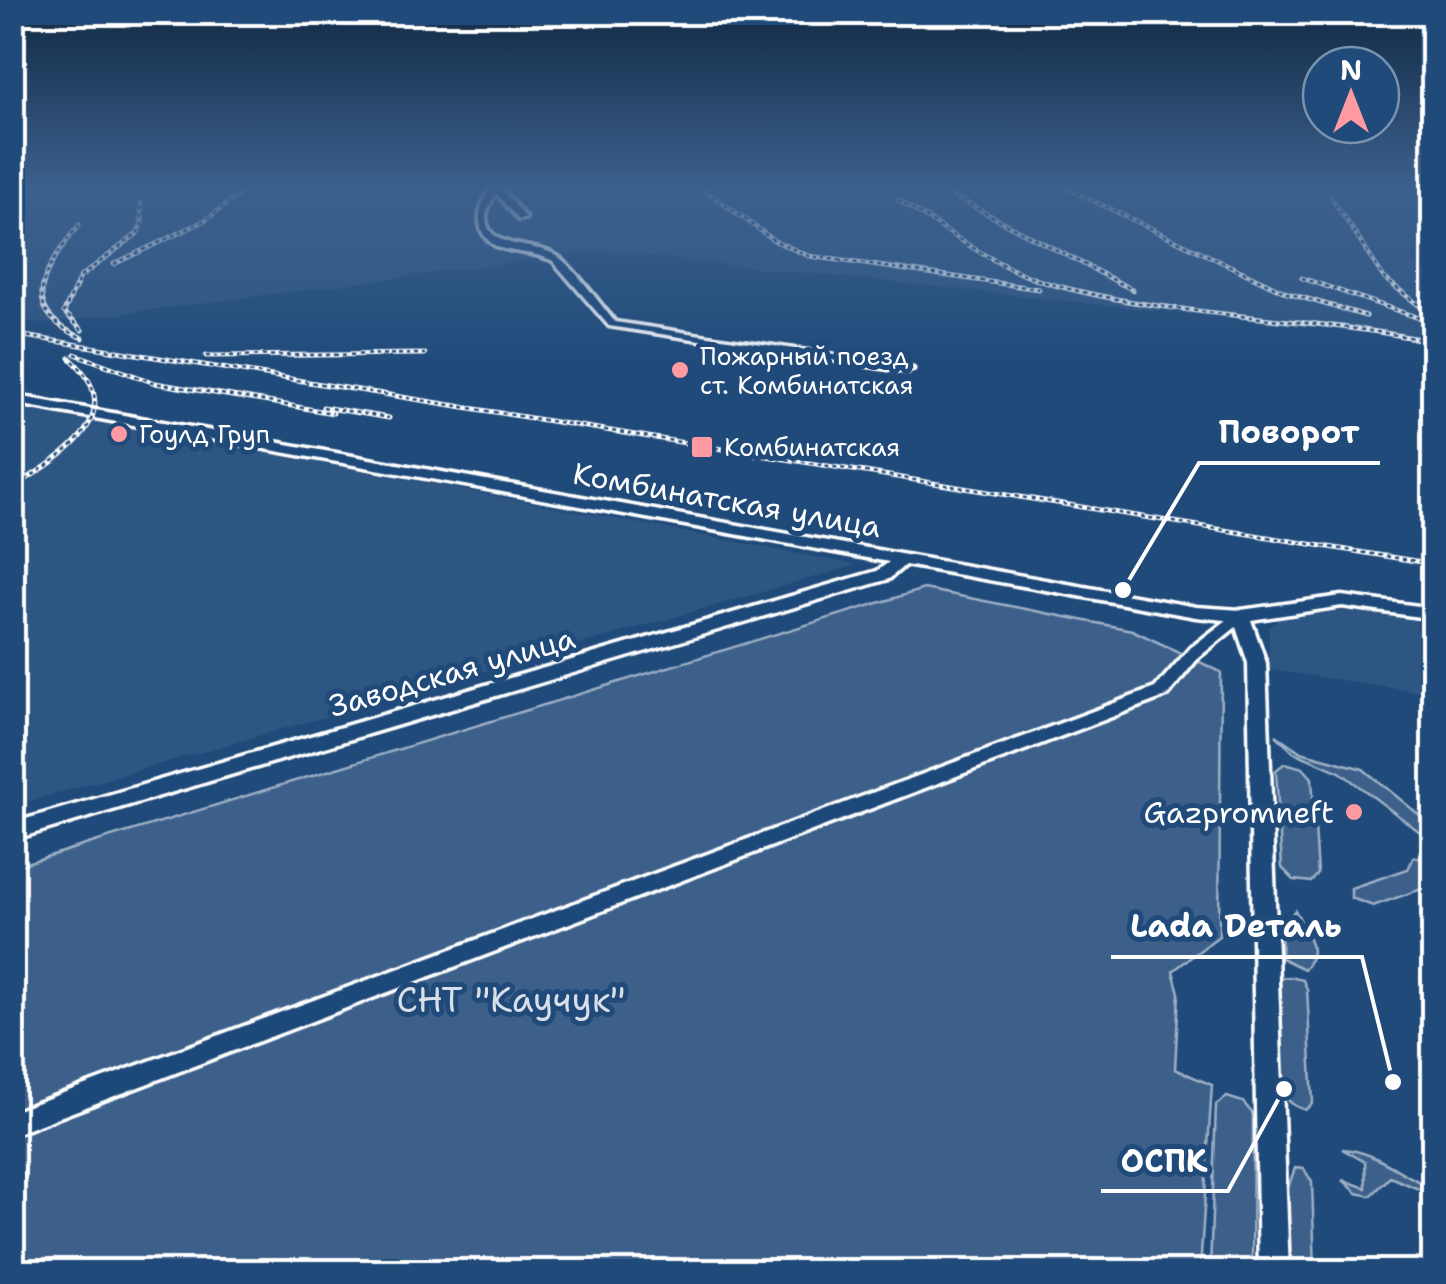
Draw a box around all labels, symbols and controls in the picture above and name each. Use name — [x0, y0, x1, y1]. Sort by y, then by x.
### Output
north arrow — [1301, 45, 1401, 145]
text: N — [1340, 51, 1362, 89]
place label: Пожарный поезд ст. Комбинатская — [700, 339, 913, 402]
marker: Пожарный поезд ст. Комбинатская — [669, 359, 691, 381]
callout: Поворот — [1199, 401, 1380, 463]
text: Поворот — [1218, 410, 1360, 453]
place label: Гоулд Груп — [139, 417, 270, 451]
marker: Гоулд Груп — [108, 423, 130, 445]
place label: Комбинатская — [724, 430, 900, 464]
marker: Комбинатская — [689, 434, 715, 460]
street label: Комбинатская улица — [570, 453, 885, 547]
street label: Заводская улица — [324, 617, 580, 727]
place label: Gazpromneft — [1143, 792, 1334, 833]
marker: Gazpromneft — [1343, 801, 1365, 823]
callout: Lada Dеталь — [1111, 895, 1362, 957]
text: Lada Dеталь — [1130, 904, 1342, 947]
park label: СНТ "Каучук" — [396, 976, 626, 1023]
callout: ОСПК — [1101, 1129, 1228, 1191]
text: ОСПК — [1120, 1139, 1208, 1182]

